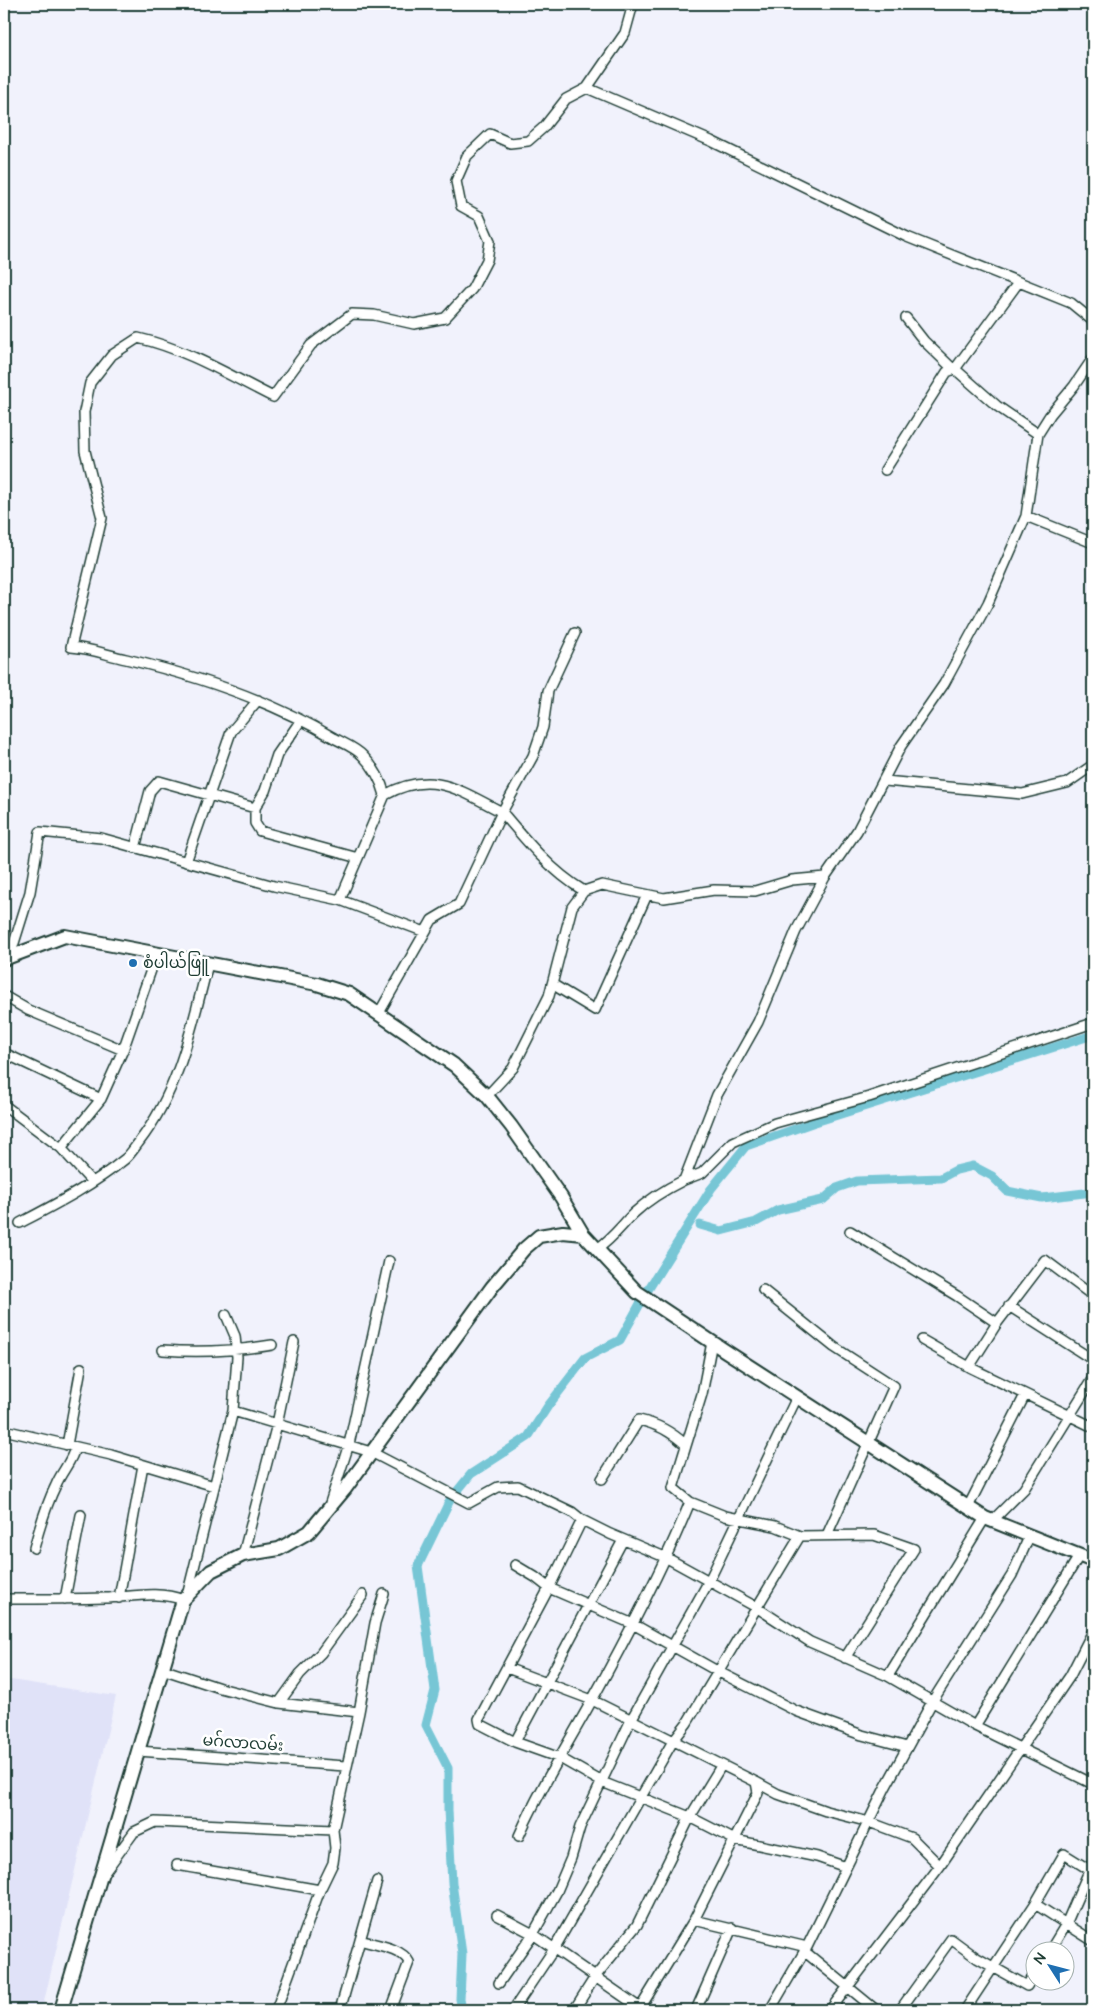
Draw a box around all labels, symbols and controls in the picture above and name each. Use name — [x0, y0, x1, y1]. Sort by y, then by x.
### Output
place label: စံပါယ်ဖြူ — [143, 951, 209, 976]
marker: စံပါယ်ဖြူ — [127, 957, 139, 969]
street label: မဂ်လာလမ်း — [202, 1728, 284, 1757]
north arrow — [1024, 1942, 1074, 1992]
text: N — [1030, 1949, 1051, 1968]

